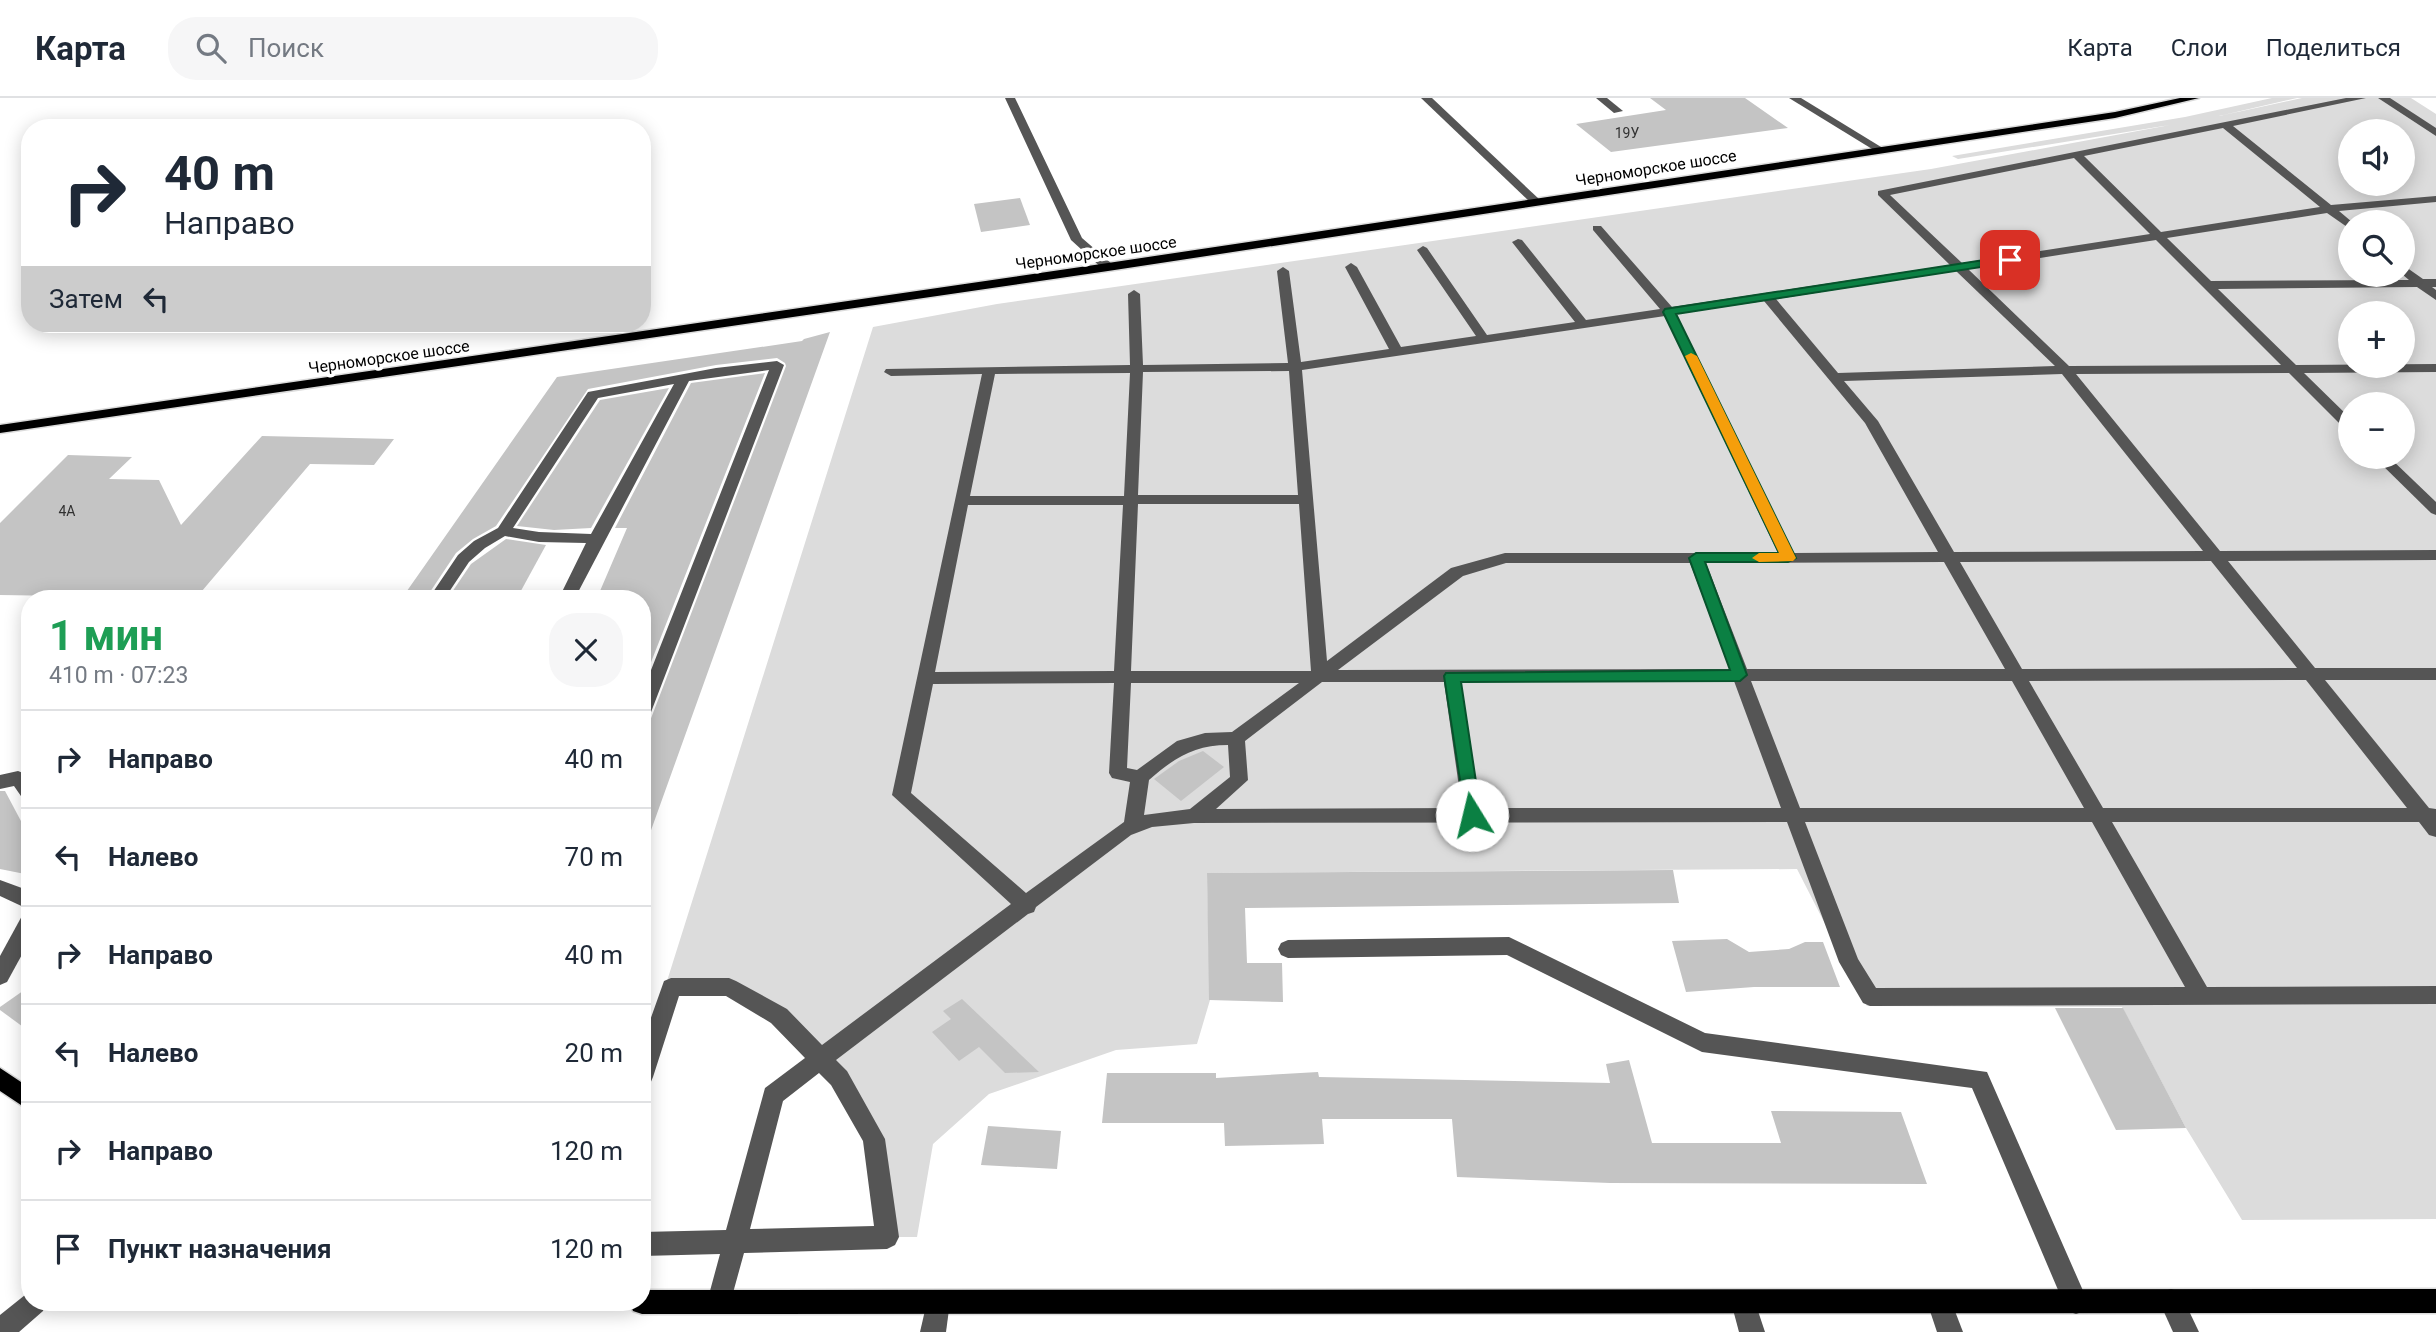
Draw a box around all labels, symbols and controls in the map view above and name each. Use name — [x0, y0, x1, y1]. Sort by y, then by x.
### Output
search box — [168, 17, 658, 80]
text: Карта — [35, 29, 126, 68]
icon: search — [192, 29, 230, 67]
text: Поиск — [248, 33, 324, 63]
text: Карта — [2067, 34, 2133, 62]
text: Слои — [2171, 34, 2228, 62]
text: Поделиться — [2266, 34, 2401, 62]
map controls — [2338, 119, 2415, 469]
button: sound — [2338, 119, 2415, 196]
house number: 19У — [1615, 125, 1639, 141]
text: 40 m — [164, 145, 275, 202]
street label: Черноморское шоссе — [1574, 146, 1738, 190]
icon: right — [49, 147, 140, 238]
text: Направо — [164, 204, 295, 242]
button: search — [2338, 210, 2415, 287]
pin — [1980, 230, 2040, 290]
street label: Черноморское шоссе — [1014, 232, 1178, 274]
icon: arrive — [1991, 241, 2029, 279]
icon: left — [137, 280, 175, 318]
text: Затем — [49, 284, 123, 314]
button: + — [2338, 301, 2415, 378]
street label: Черноморское шоссе — [307, 336, 471, 378]
button: − — [2338, 392, 2415, 469]
house number: 4А — [58, 503, 76, 519]
text: 1 мин — [49, 611, 163, 660]
button: close — [549, 613, 623, 687]
text: 410 m · 07:23 — [49, 662, 188, 689]
icon: right — [49, 740, 87, 778]
text: Направо — [108, 744, 213, 774]
text: 40 m — [565, 744, 623, 774]
position arrow — [1435, 778, 1509, 852]
icon: left — [49, 838, 87, 876]
text: Налево — [108, 842, 198, 872]
text: 70 m — [565, 842, 623, 872]
icon: right — [49, 936, 87, 974]
text: Направо — [108, 940, 213, 970]
text: 40 m — [565, 940, 623, 970]
icon: left — [49, 1034, 87, 1072]
text: Налево — [108, 1038, 198, 1068]
text: 20 m — [565, 1038, 623, 1068]
icon: right — [49, 1132, 87, 1170]
text: Направо — [108, 1136, 213, 1166]
text: 120 m — [550, 1136, 623, 1166]
icon: arrive — [49, 1230, 87, 1268]
text: Пункт назначения — [108, 1234, 332, 1264]
text: 120 m — [550, 1234, 623, 1264]

